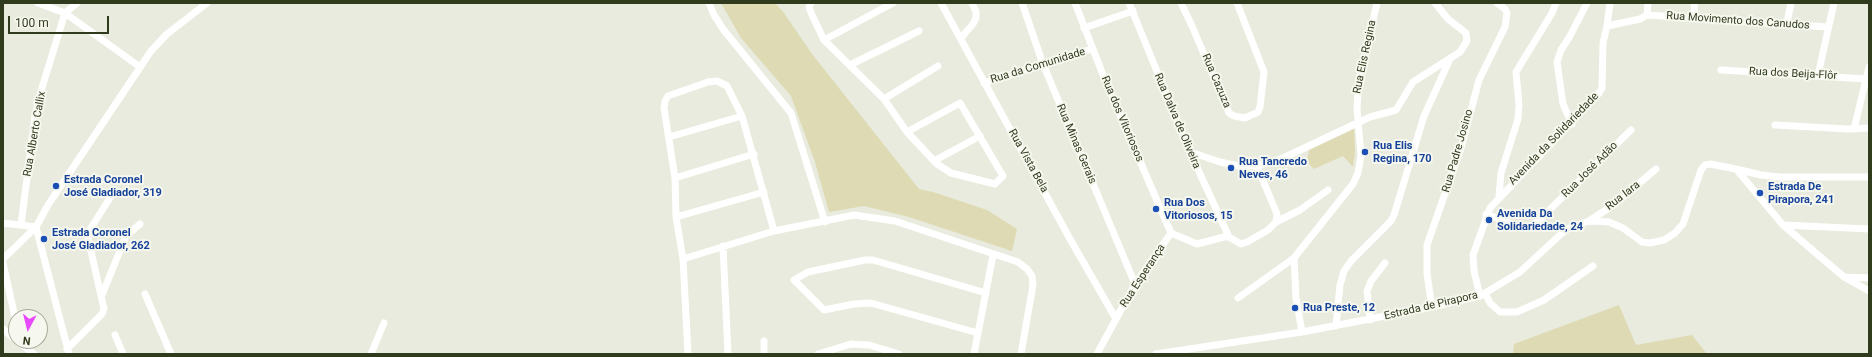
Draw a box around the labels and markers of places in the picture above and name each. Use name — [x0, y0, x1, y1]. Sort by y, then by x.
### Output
place label: Rua Elis Regina, 170 — [1373, 139, 1432, 165]
marker: Rua Elis Regina, 170 — [1360, 147, 1370, 157]
place label: Rua Tancredo Neves, 46 — [1239, 155, 1307, 181]
marker: Rua Tancredo Neves, 46 — [1226, 163, 1236, 173]
place label: Estrada Coronel José Gladiador, 319 — [64, 173, 162, 199]
place label: Estrada De Pirapora, 241 — [1768, 180, 1834, 206]
marker: Estrada Coronel José Gladiador, 319 — [51, 181, 61, 191]
marker: Estrada De Pirapora, 241 — [1755, 188, 1765, 198]
place label: Rua Dos Vitoriosos, 15 — [1164, 196, 1233, 222]
marker: Rua Dos Vitoriosos, 15 — [1151, 204, 1161, 214]
place label: Avenida Da Solidariedade, 24 — [1497, 207, 1583, 233]
marker: Avenida Da Solidariedade, 24 — [1484, 215, 1494, 225]
place label: Estrada Coronel José Gladiador, 262 — [52, 226, 150, 252]
marker: Estrada Coronel José Gladiador, 262 — [39, 234, 49, 244]
place label: Rua Preste, 12 — [1303, 301, 1375, 315]
marker: Rua Preste, 12 — [1290, 303, 1300, 313]

